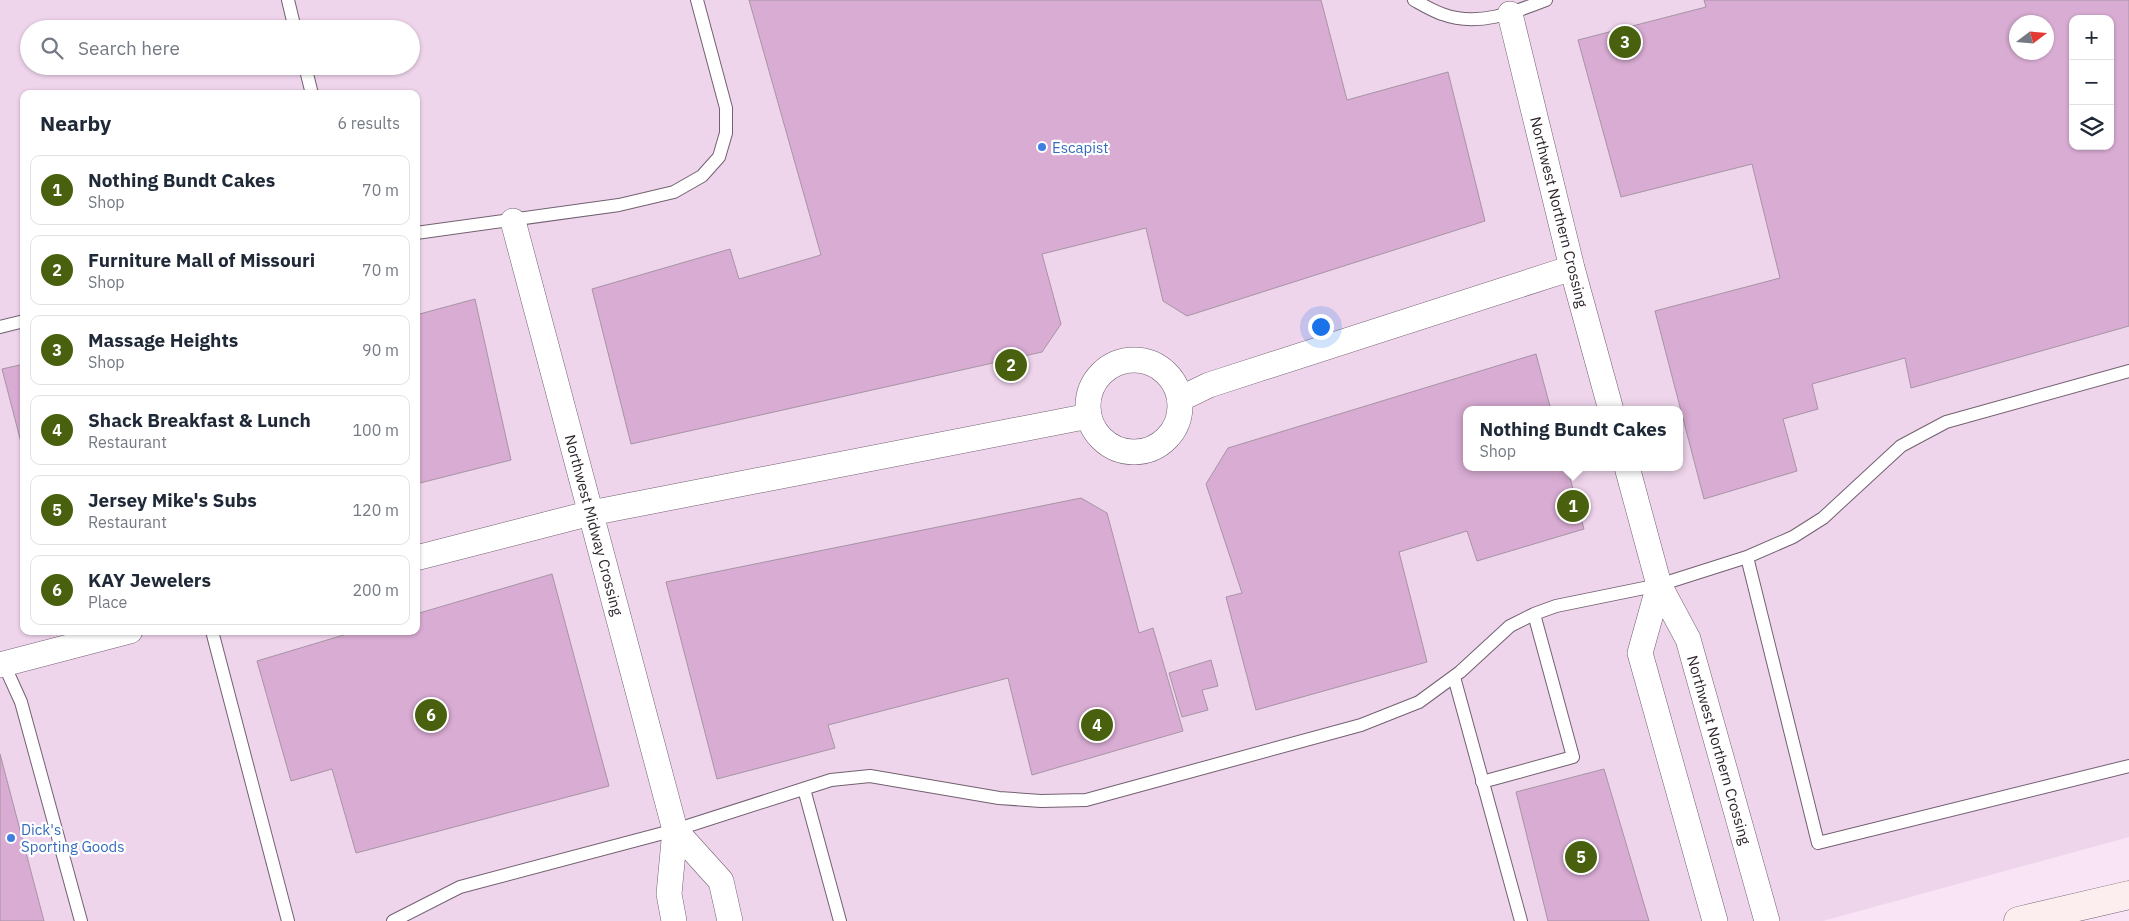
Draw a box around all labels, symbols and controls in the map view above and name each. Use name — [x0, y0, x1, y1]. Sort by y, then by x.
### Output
north arrow — [2009, 15, 2054, 60]
map controls — [2069, 15, 2114, 150]
button: + — [2069, 15, 2114, 60]
search box — [20, 20, 420, 75]
pin: 3 — [1609, 23, 1641, 61]
icon: search — [38, 34, 66, 62]
text: Search here — [78, 36, 180, 60]
button: − — [2069, 60, 2114, 105]
button: layers — [2069, 105, 2114, 150]
text: Nearby — [40, 109, 111, 137]
text: 6 results — [337, 113, 400, 133]
street label: Northwest Northern Crossing — [1526, 115, 1592, 309]
place label: Escapist — [1052, 138, 1109, 157]
marker: Escapist — [1036, 141, 1048, 153]
text: Nothing Bundt Cakes — [88, 168, 275, 192]
text: 1 — [52, 180, 62, 200]
text: 70 m — [362, 180, 399, 200]
text: Shop — [88, 192, 125, 212]
text: Furniture Mall of Missouri — [88, 248, 315, 272]
text: 2 — [52, 260, 62, 280]
text: 70 m — [362, 260, 399, 280]
text: Shop — [88, 272, 125, 292]
your location — [1308, 314, 1334, 340]
text: Massage Heights — [88, 328, 238, 352]
text: 3 — [52, 340, 62, 360]
text: 90 m — [362, 340, 399, 360]
pin: 2 — [995, 346, 1027, 384]
text: Shop — [88, 352, 125, 372]
popup — [1463, 406, 1683, 471]
text: Shack Breakfast & Lunch — [88, 408, 311, 432]
text: Nothing Bundt Cakes — [1479, 417, 1667, 441]
text: 4 — [52, 420, 62, 440]
text: 100 m — [352, 420, 399, 440]
text: Restaurant — [88, 432, 167, 452]
street label: Northwest Midway Crossing — [561, 432, 627, 618]
text: Shop — [1479, 441, 1516, 461]
pin: 1 — [1557, 487, 1589, 525]
text: Jersey Mike's Subs — [88, 488, 257, 512]
text: 5 — [52, 500, 62, 520]
text: 120 m — [352, 500, 399, 520]
text: Restaurant — [88, 512, 167, 532]
text: KAY Jewelers — [88, 568, 211, 592]
text: 6 — [52, 580, 62, 600]
text: 200 m — [352, 580, 399, 600]
text: Place — [88, 592, 127, 612]
street label: Northwest Northern Crossing — [1683, 653, 1755, 847]
pin: 6 — [415, 696, 447, 734]
pin: 4 — [1081, 706, 1113, 744]
place label: Dick's Sporting Goods — [21, 820, 125, 856]
marker: Dick's Sporting Goods — [5, 832, 17, 844]
pin: 5 — [1565, 838, 1597, 876]

